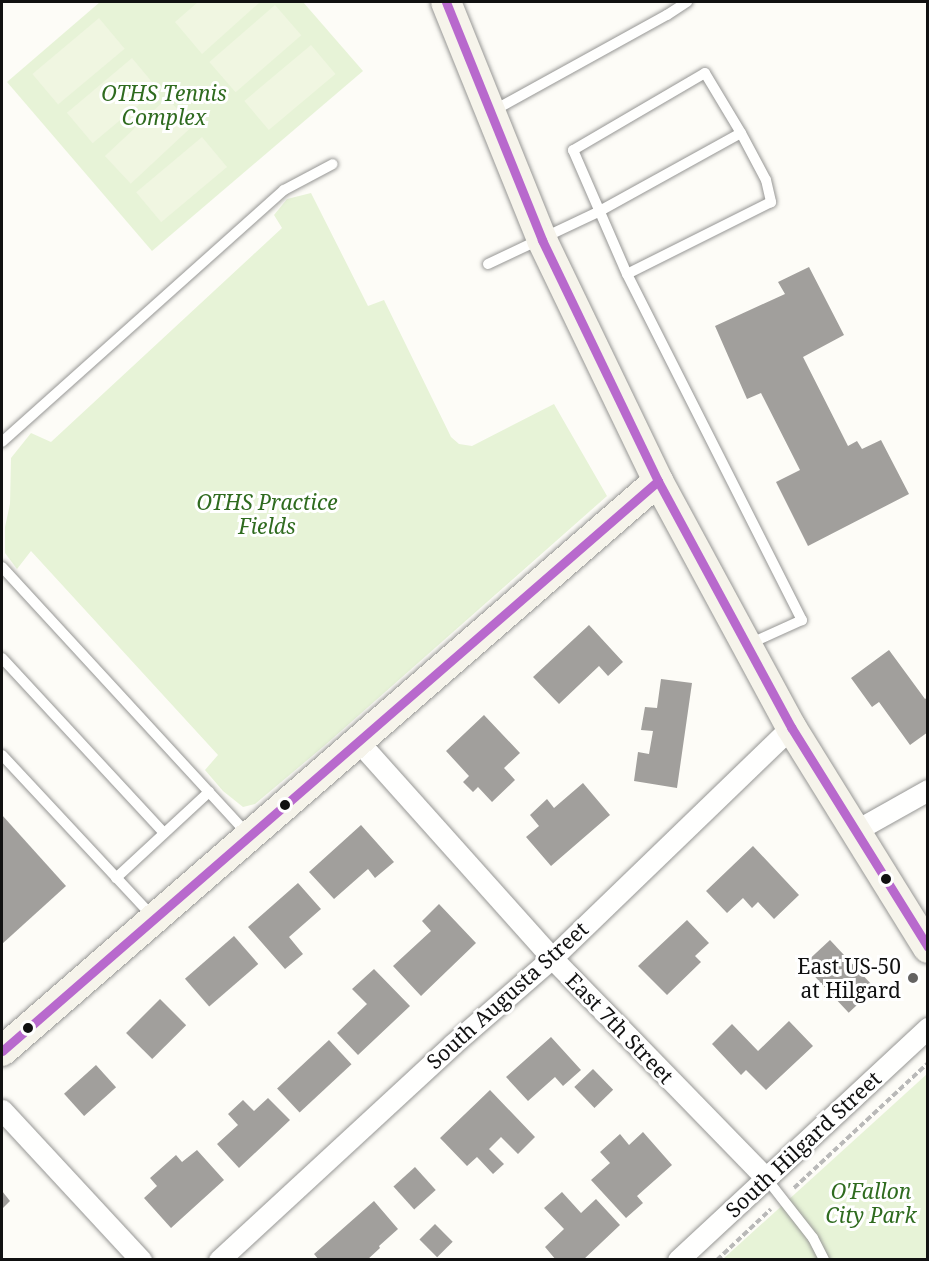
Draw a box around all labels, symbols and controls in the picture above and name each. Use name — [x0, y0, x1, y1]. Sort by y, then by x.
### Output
park label: OTHS Tennis Complex — [101, 80, 227, 130]
park label: OTHS Practice Fields — [196, 489, 338, 539]
unlabelled marker — [279, 799, 291, 811]
unlabelled marker — [880, 873, 892, 885]
street label: South Augusta Street — [421, 916, 593, 1074]
place label: East US-50 at Hilgard — [797, 953, 901, 1003]
street label: East 7th Street — [561, 968, 679, 1088]
marker: East US-50 at Hilgard — [906, 971, 920, 985]
unlabelled marker — [22, 1022, 34, 1034]
street label: South Hilgard Street — [720, 1066, 886, 1222]
park label: O'Fallon City Park — [826, 1178, 916, 1228]

